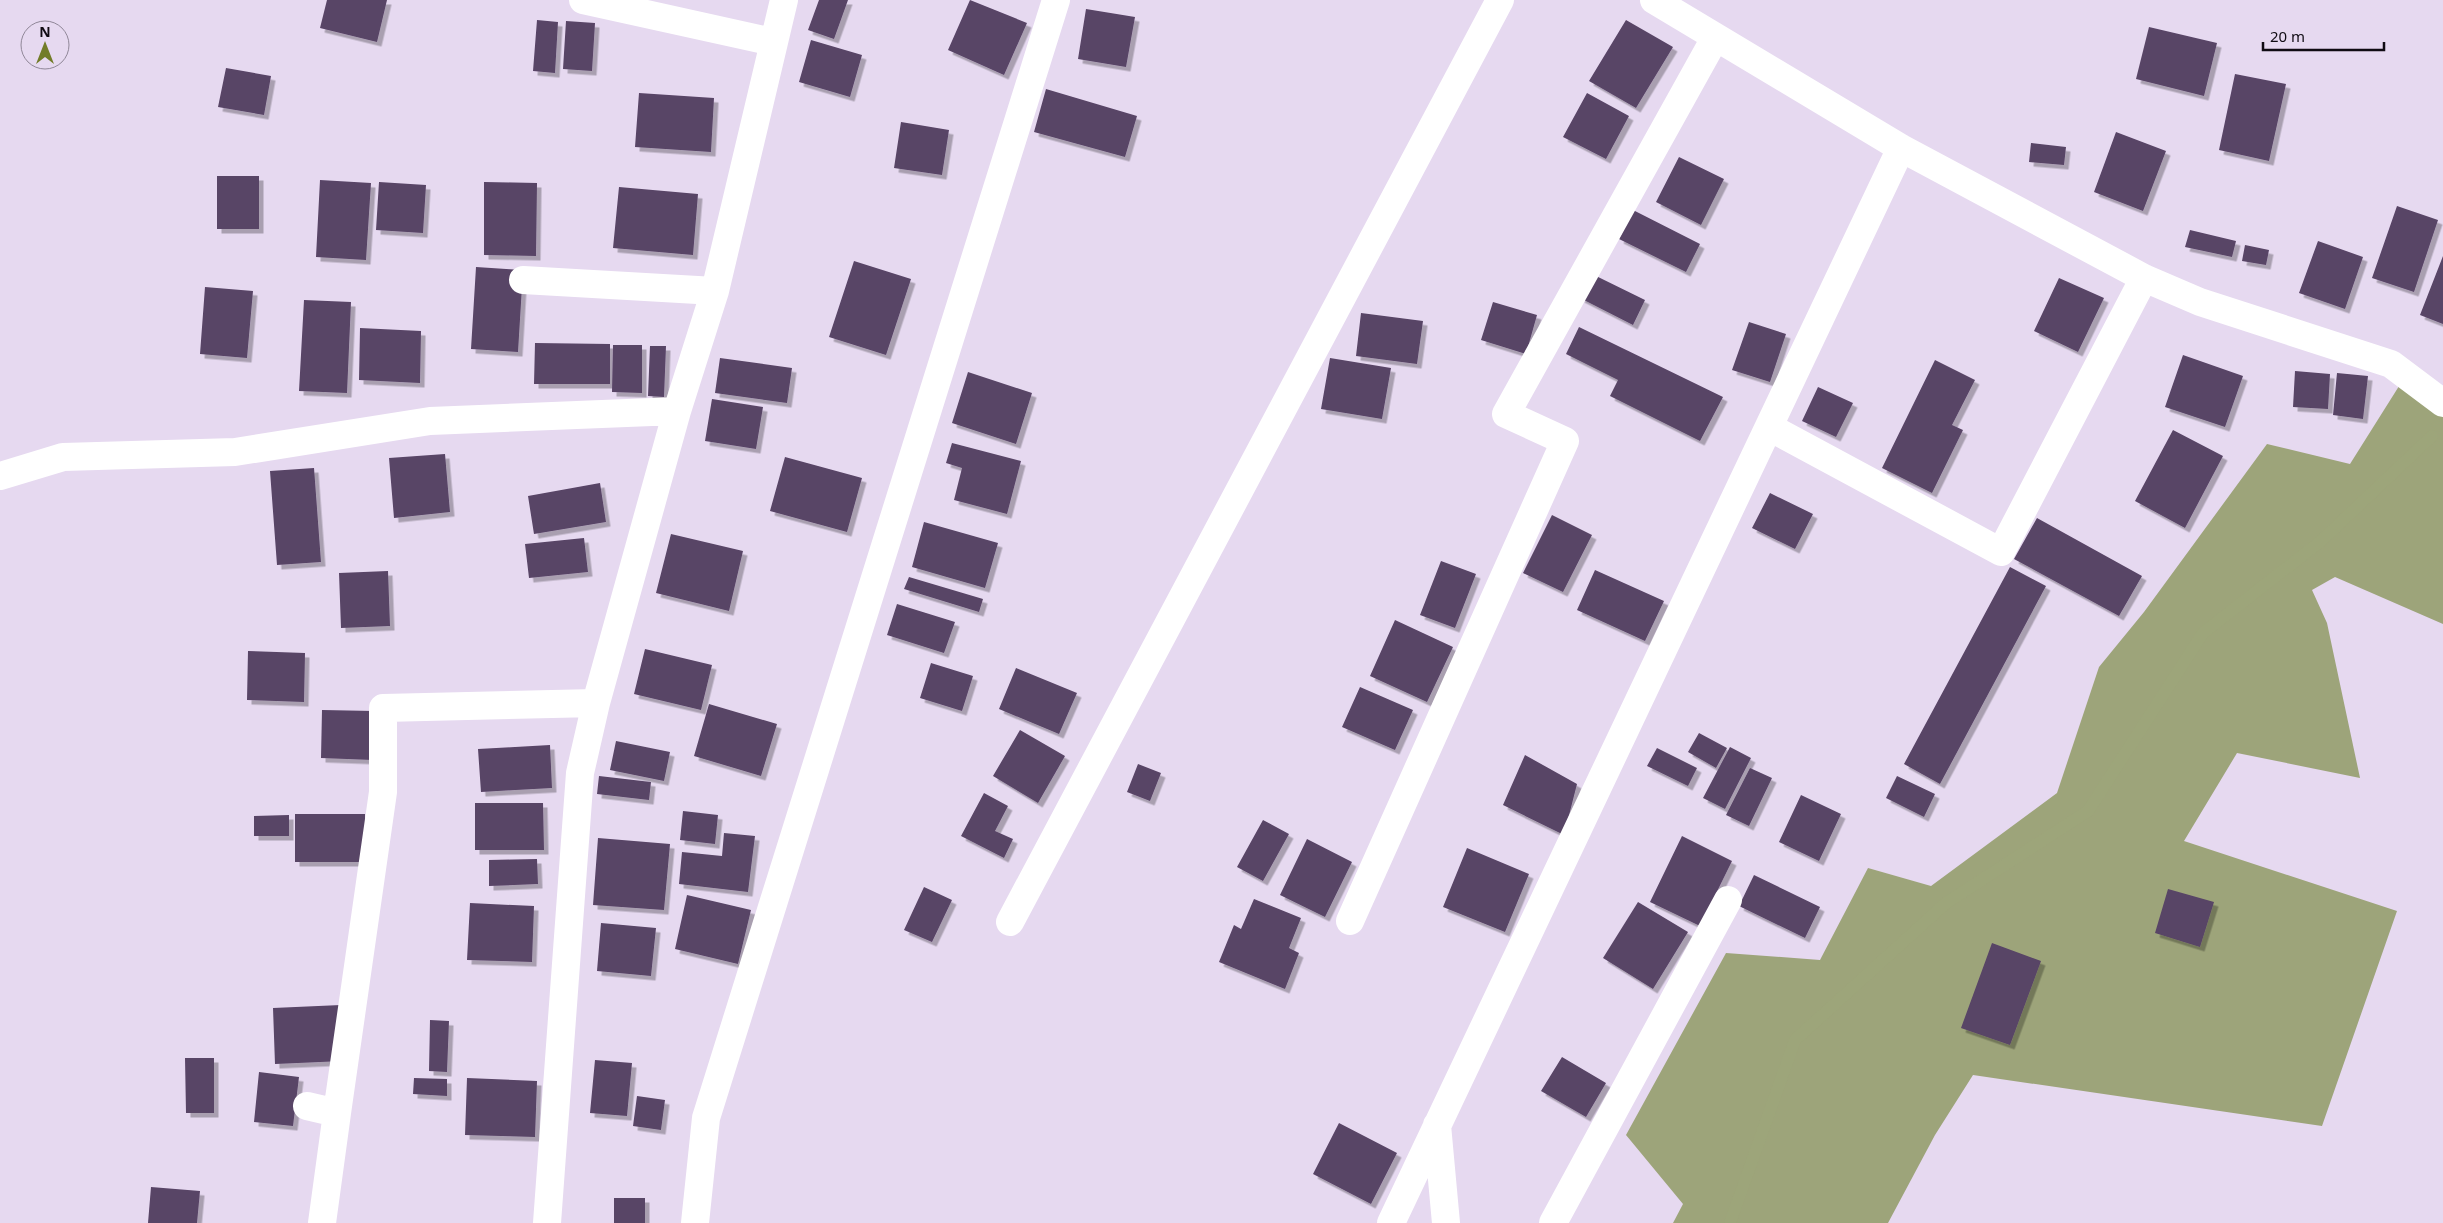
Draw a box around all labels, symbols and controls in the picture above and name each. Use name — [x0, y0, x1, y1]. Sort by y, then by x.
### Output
north arrow — [20, 20, 70, 70]
scale bar — [2263, 20, 2384, 52]
text: N — [39, 22, 51, 41]
text: 20 m — [2270, 26, 2305, 46]

